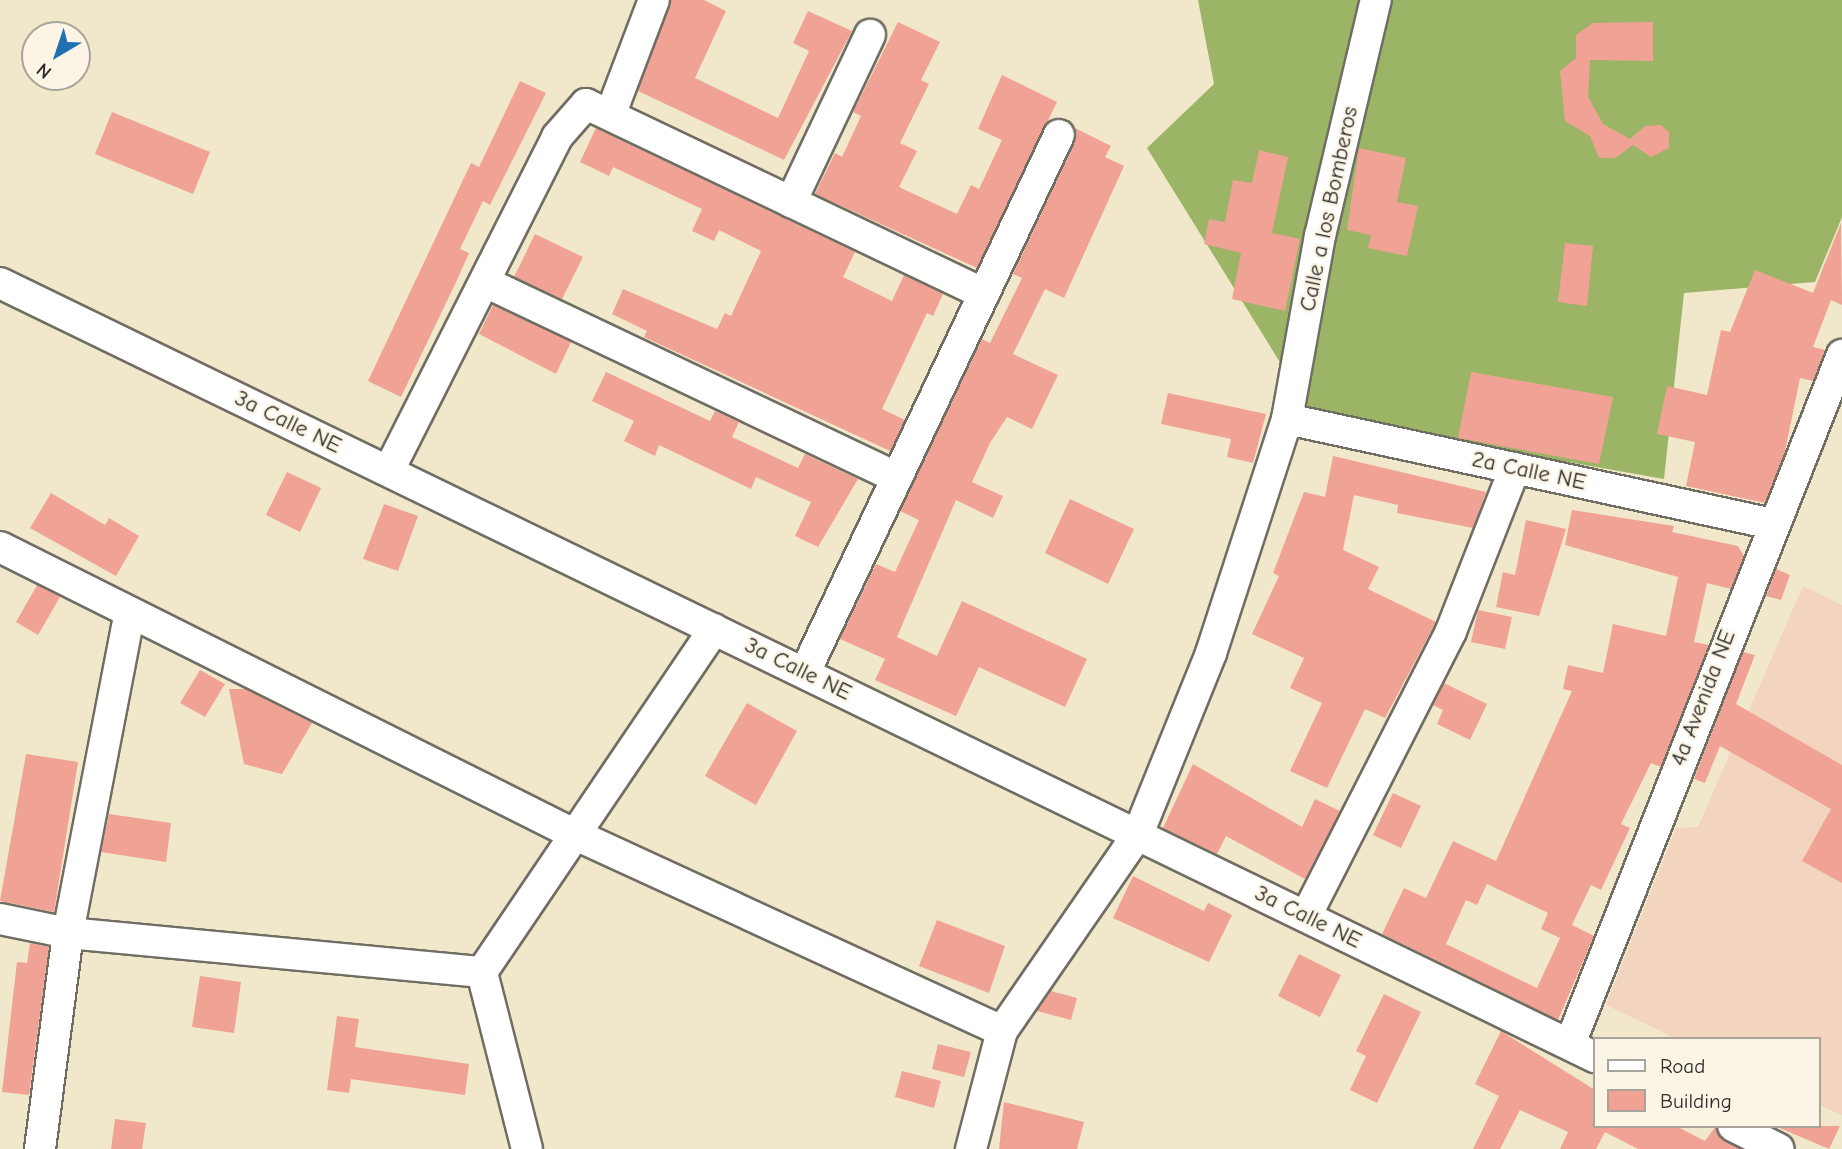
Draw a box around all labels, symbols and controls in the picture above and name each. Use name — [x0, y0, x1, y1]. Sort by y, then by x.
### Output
north arrow — [21, 21, 91, 91]
text: N — [32, 58, 56, 83]
street label: Calle a los Bomberos — [1294, 104, 1364, 314]
street label: 3a Calle NE — [230, 384, 346, 460]
street label: 2a Calle NE — [1469, 445, 1589, 497]
street label: 4a Avenida NE — [1664, 626, 1742, 770]
street label: 3a Calle NE — [740, 631, 856, 707]
street label: 3a Calle NE — [1250, 879, 1366, 955]
legend — [1594, 1037, 1821, 1128]
text: Road — [1660, 1054, 1705, 1078]
text: Building — [1660, 1089, 1732, 1113]

